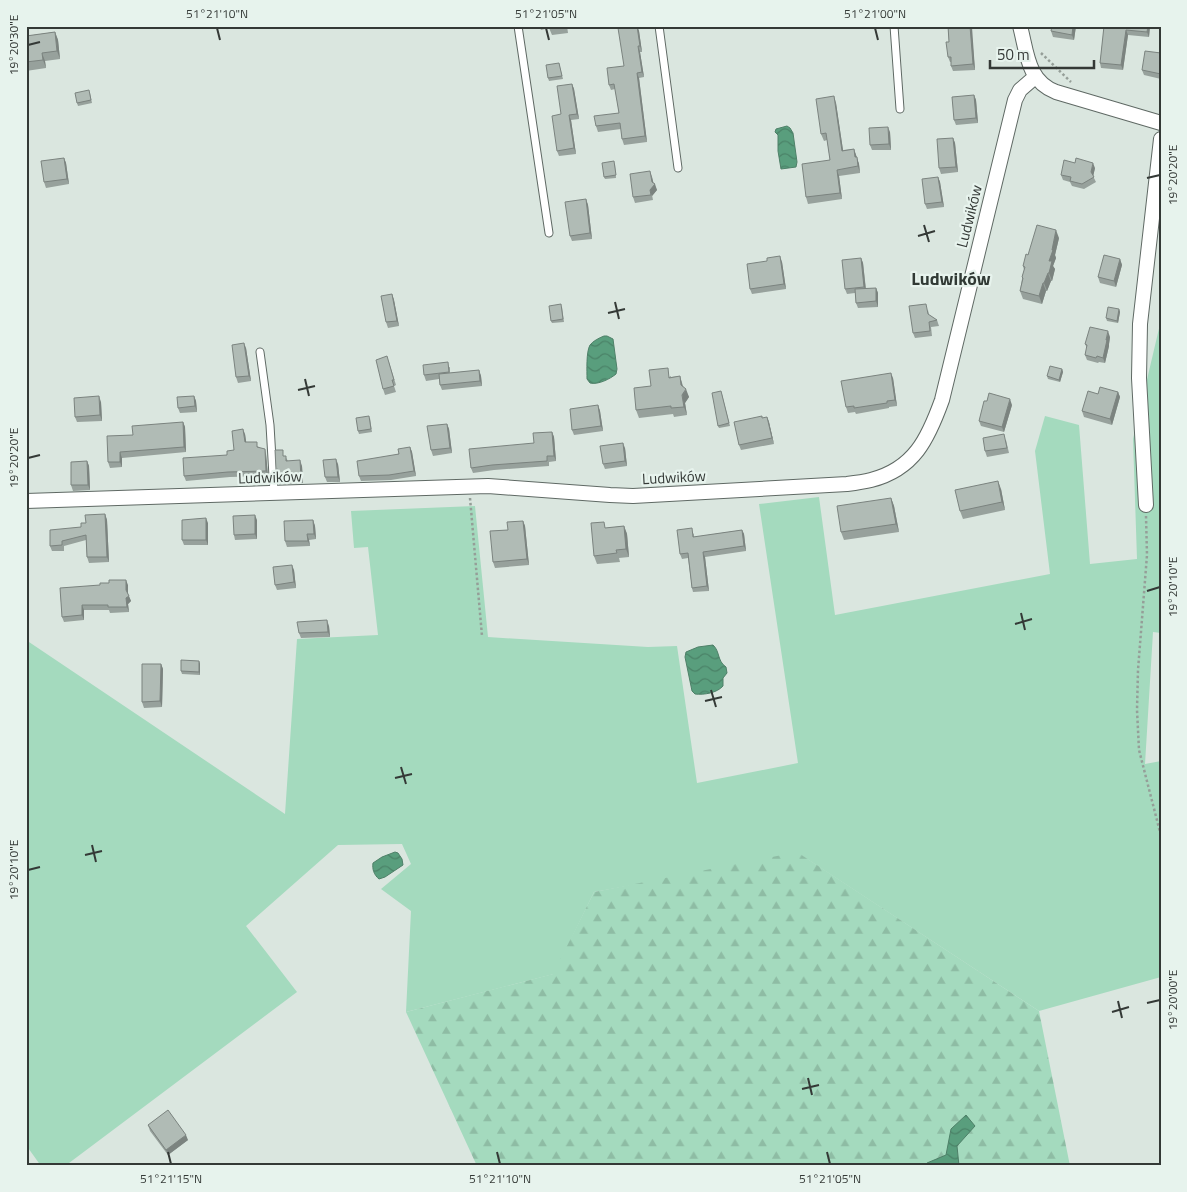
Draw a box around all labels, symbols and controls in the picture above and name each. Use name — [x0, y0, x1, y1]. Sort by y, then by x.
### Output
text: 51°21'10"N — [186, 4, 248, 23]
text: 51°21'05"N — [515, 4, 577, 23]
text: 51°21'00"N — [844, 4, 906, 23]
text: 19°20'30"E — [4, 14, 23, 75]
scale bar — [990, 38, 1093, 70]
text: 50 m — [997, 43, 1030, 66]
text: 19°20'20"E — [1163, 144, 1182, 205]
street label: Ludwików — [950, 182, 988, 250]
district label: Ludwików — [911, 265, 991, 292]
text: 19°20'20"E — [4, 427, 23, 488]
street label: Ludwików — [238, 464, 302, 490]
street label: Ludwików — [641, 464, 707, 490]
text: 19°20'10"E — [1163, 556, 1182, 617]
text: 19°20'10"E — [4, 839, 23, 900]
text: 19°20'00"E — [1163, 969, 1182, 1030]
text: 51°21'15"N — [140, 1169, 202, 1188]
text: 51°21'10"N — [469, 1169, 531, 1188]
text: 51°21'05"N — [799, 1169, 861, 1188]

